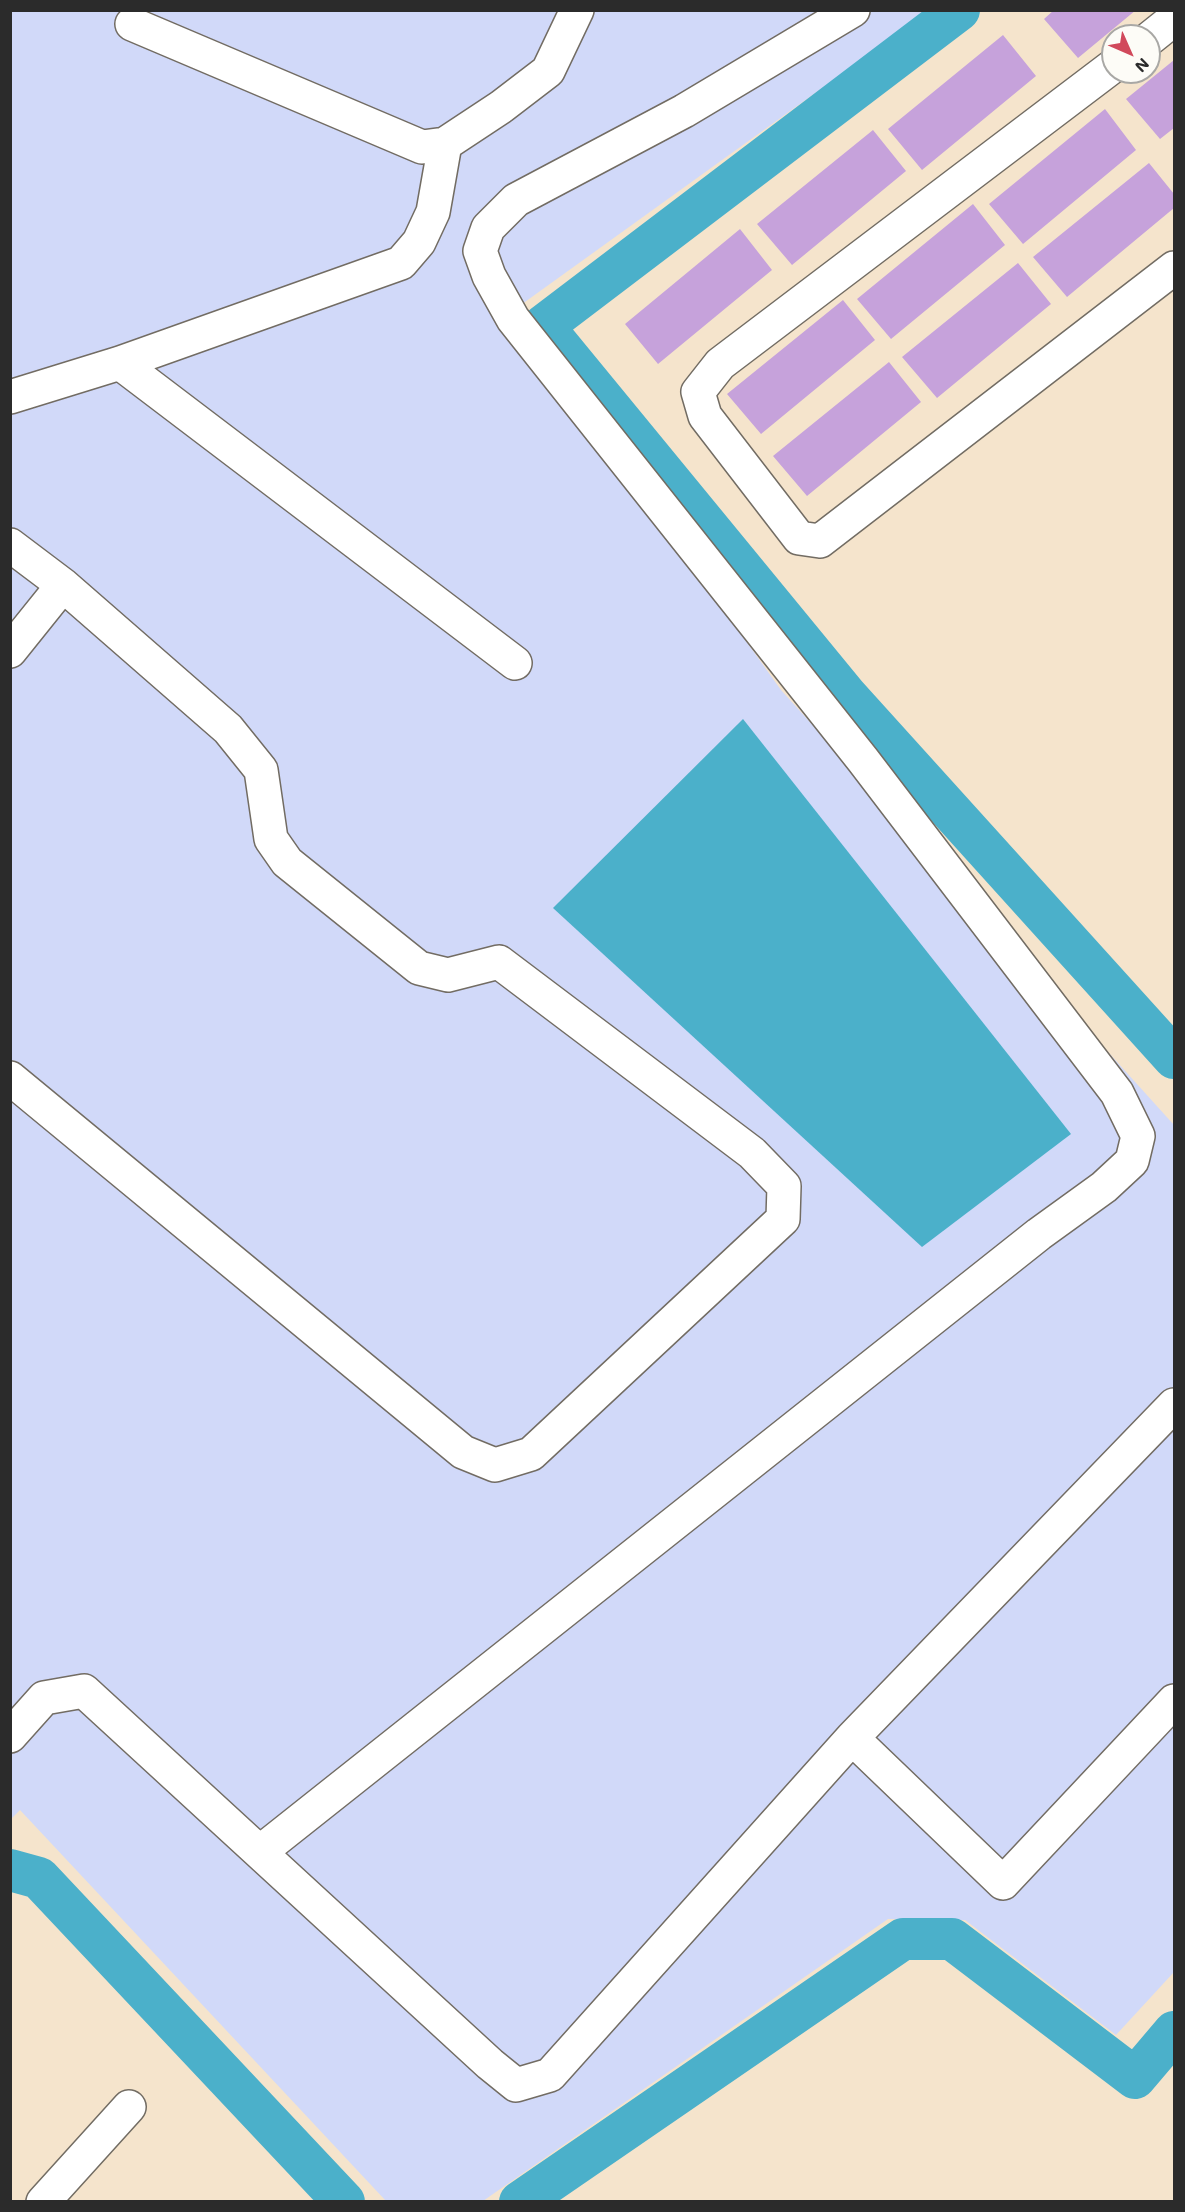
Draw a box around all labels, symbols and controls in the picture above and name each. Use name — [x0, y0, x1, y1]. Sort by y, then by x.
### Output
north arrow — [1101, 24, 1161, 84]
text: N — [1131, 54, 1154, 77]

